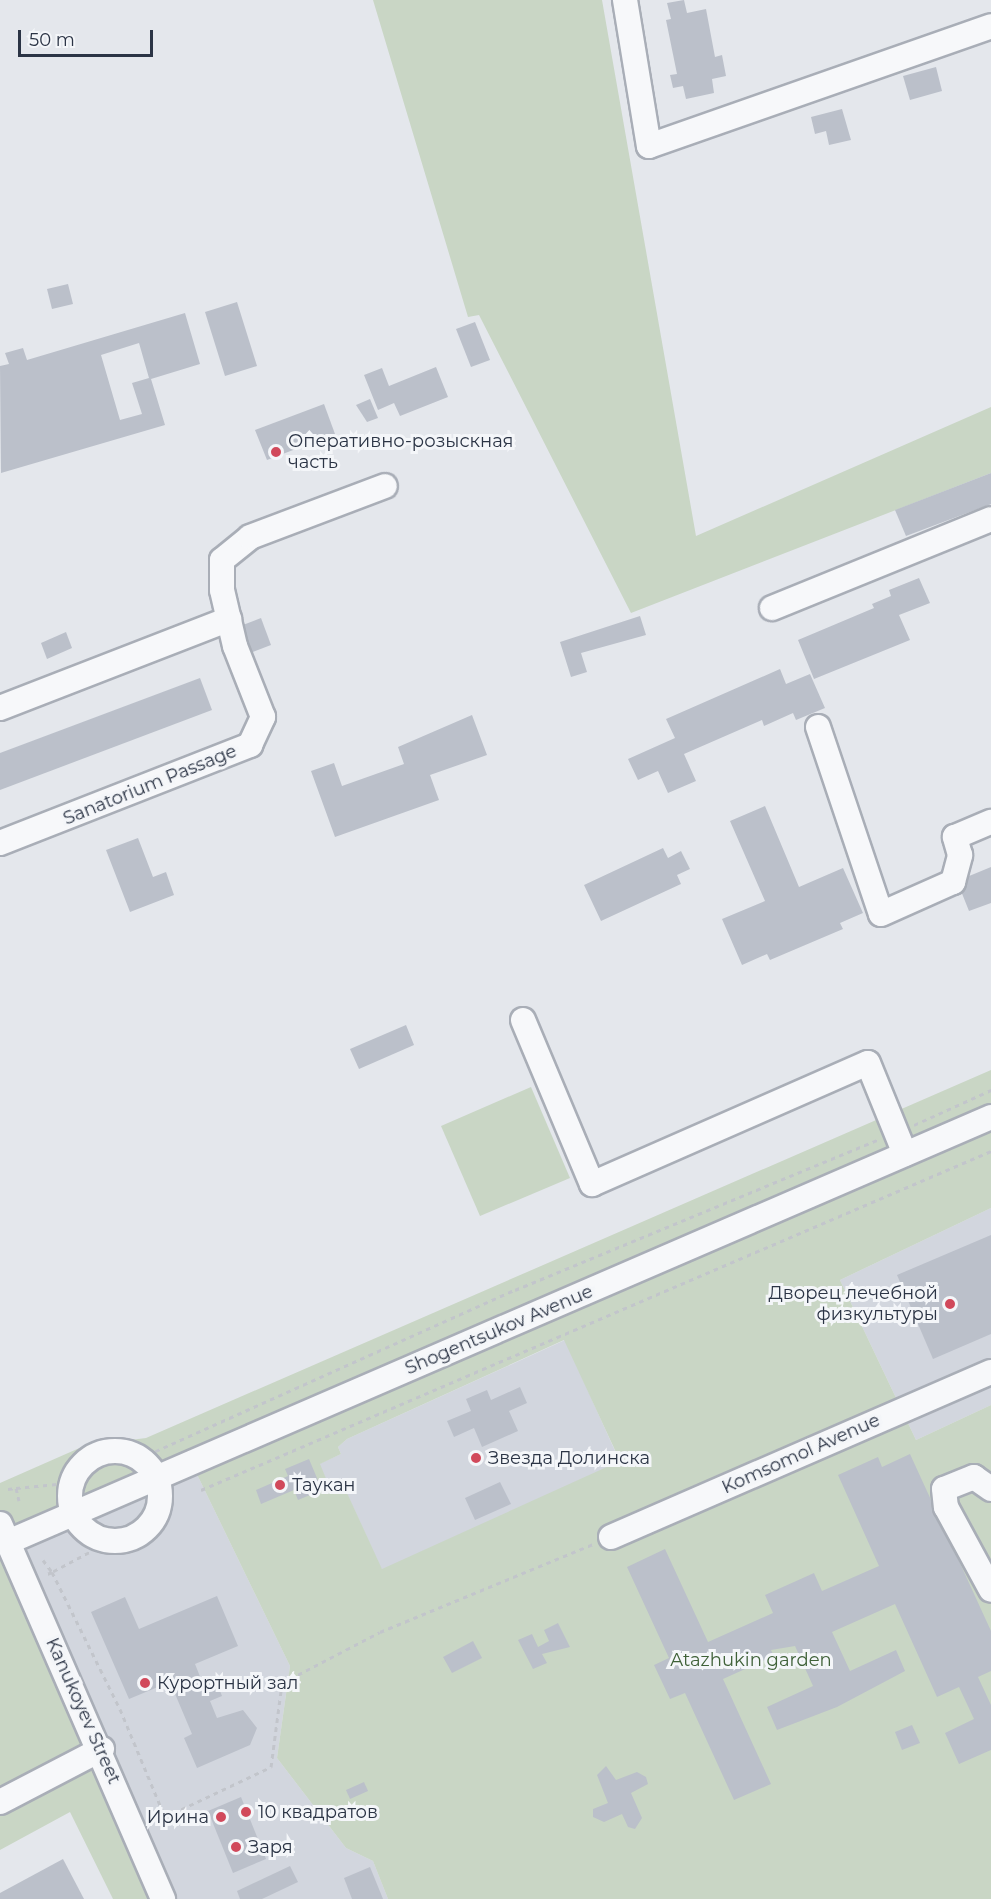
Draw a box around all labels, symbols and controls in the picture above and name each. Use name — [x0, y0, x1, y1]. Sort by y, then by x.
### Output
scale bar — [21, 18, 156, 56]
text: 50 m — [29, 29, 75, 51]
place label: Оперативно-розыскная часть — [288, 431, 514, 474]
marker: Оперативно-розыскная часть — [269, 445, 283, 459]
street label: Sanatorium Passage — [60, 740, 240, 830]
street label: Shogentsukov Avenue — [402, 1281, 596, 1379]
place label: Дворец лечебной физкультуры — [769, 1283, 938, 1326]
marker: Дворец лечебной физкультуры — [943, 1297, 957, 1311]
street label: Komsomol Avenue — [719, 1409, 883, 1499]
place label: Звезда Долинска — [488, 1447, 650, 1469]
marker: Звезда Долинска — [469, 1451, 483, 1465]
place label: Таукан — [292, 1474, 356, 1496]
marker: Таукан — [273, 1478, 287, 1492]
street label: Kanukoyev Street — [41, 1634, 125, 1788]
park label: Atazhukin garden — [670, 1649, 832, 1671]
place label: Курортный зал — [157, 1672, 298, 1694]
marker: Курортный зал — [138, 1676, 152, 1690]
place label: 10 квадратов — [258, 1801, 378, 1823]
marker: 10 квадратов — [239, 1805, 253, 1819]
place label: Ирина — [147, 1806, 209, 1828]
marker: Ирина — [214, 1810, 228, 1824]
place label: Заря — [248, 1836, 293, 1858]
marker: Заря — [229, 1840, 243, 1854]

